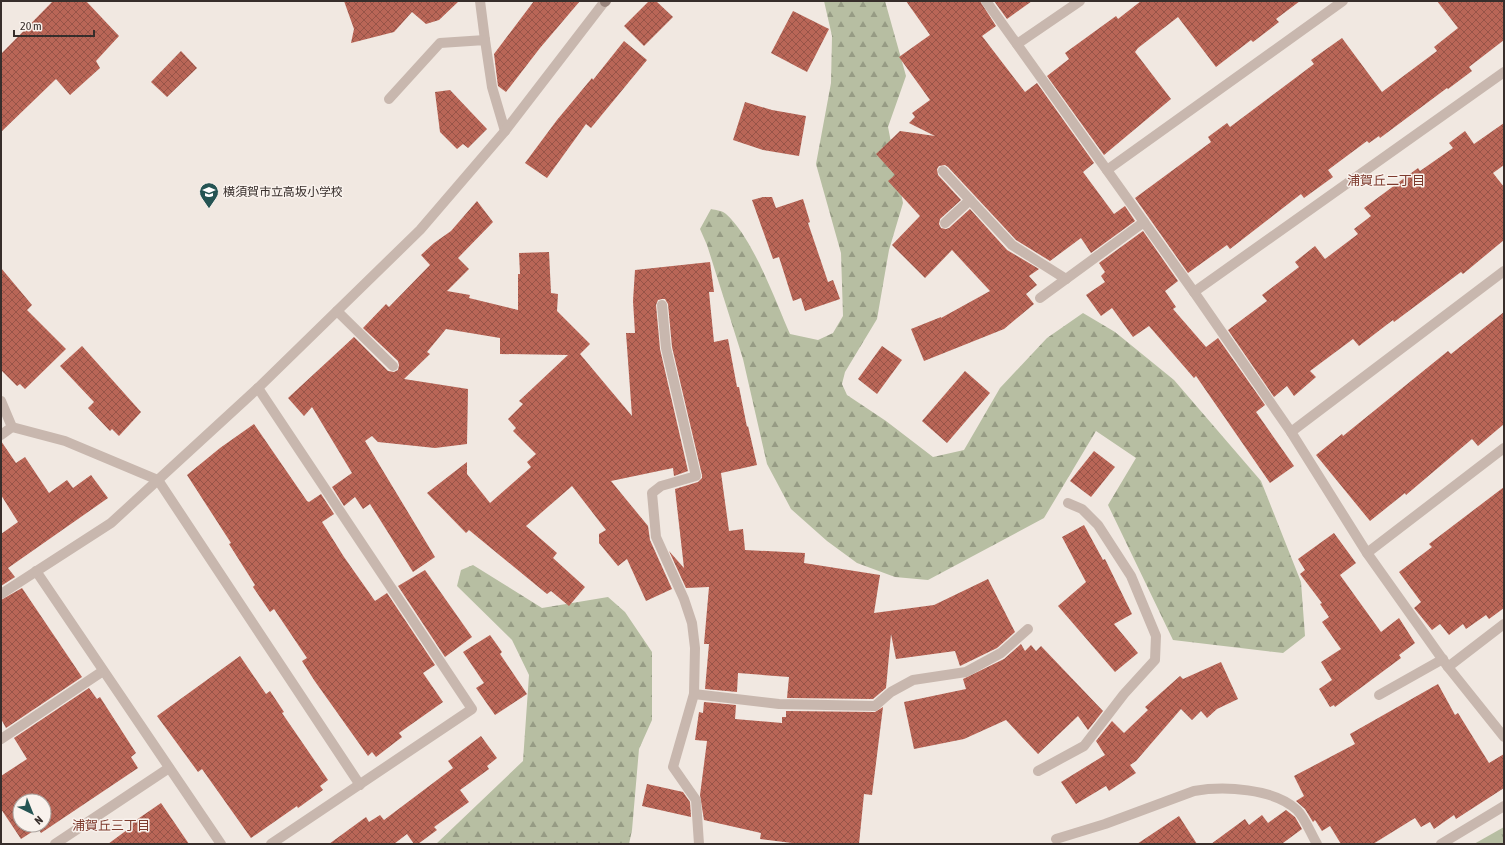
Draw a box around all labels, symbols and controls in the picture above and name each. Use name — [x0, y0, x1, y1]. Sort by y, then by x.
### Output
scale bar — [14, 12, 94, 38]
text: 20 m — [20, 19, 42, 33]
district label: 浦賀丘二丁目 — [1347, 173, 1425, 188]
school or university icon: 横須賀市立高坂小学校 — [198, 181, 220, 209]
place label: 横須賀市立高坂小学校 — [223, 185, 343, 199]
north arrow — [12, 793, 52, 833]
text: N — [32, 814, 45, 827]
district label: 浦賀丘三丁目 — [72, 818, 150, 833]

